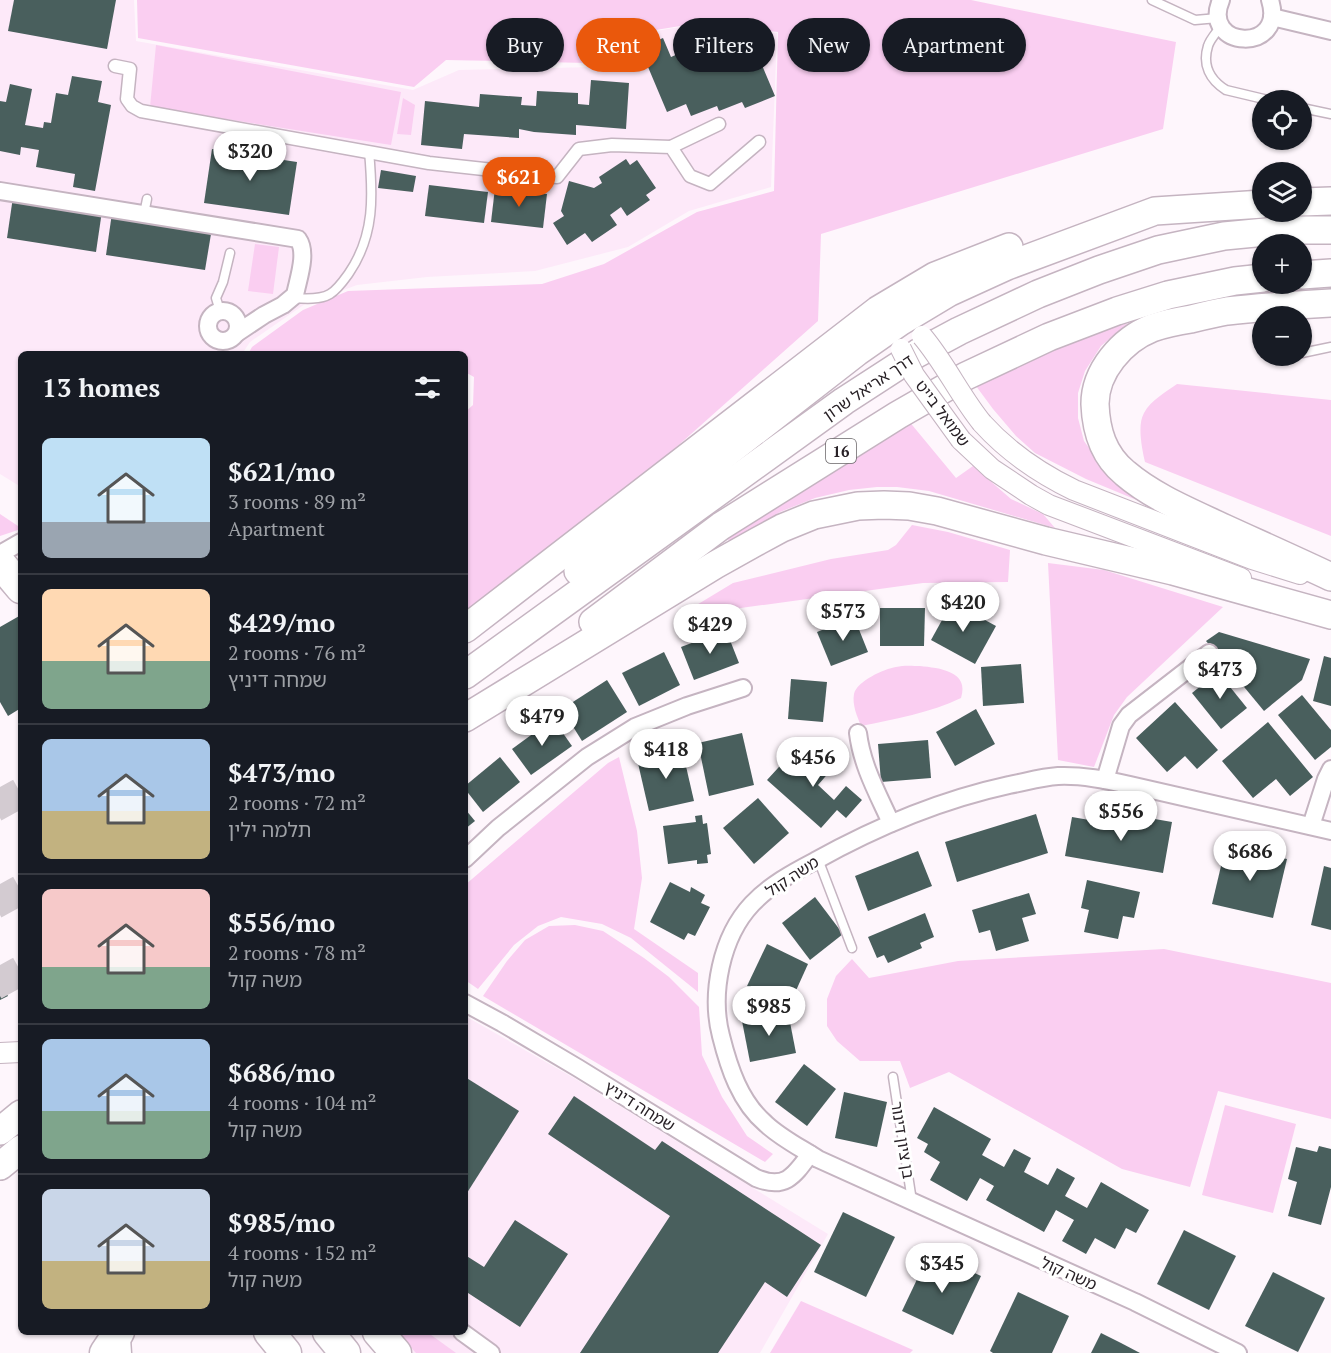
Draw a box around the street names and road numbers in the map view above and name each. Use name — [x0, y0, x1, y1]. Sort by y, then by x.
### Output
street label: דרך אריאל שרון — [819, 349, 918, 425]
street label: שמואל בייט — [911, 375, 975, 451]
road number: 16 — [826, 439, 856, 463]
street label: משה קול — [761, 851, 823, 901]
street label: שמחה דיניץ — [601, 1076, 679, 1136]
street label: בן ציון דינור — [886, 1100, 920, 1180]
street label: משה קול — [1037, 1251, 1101, 1295]

